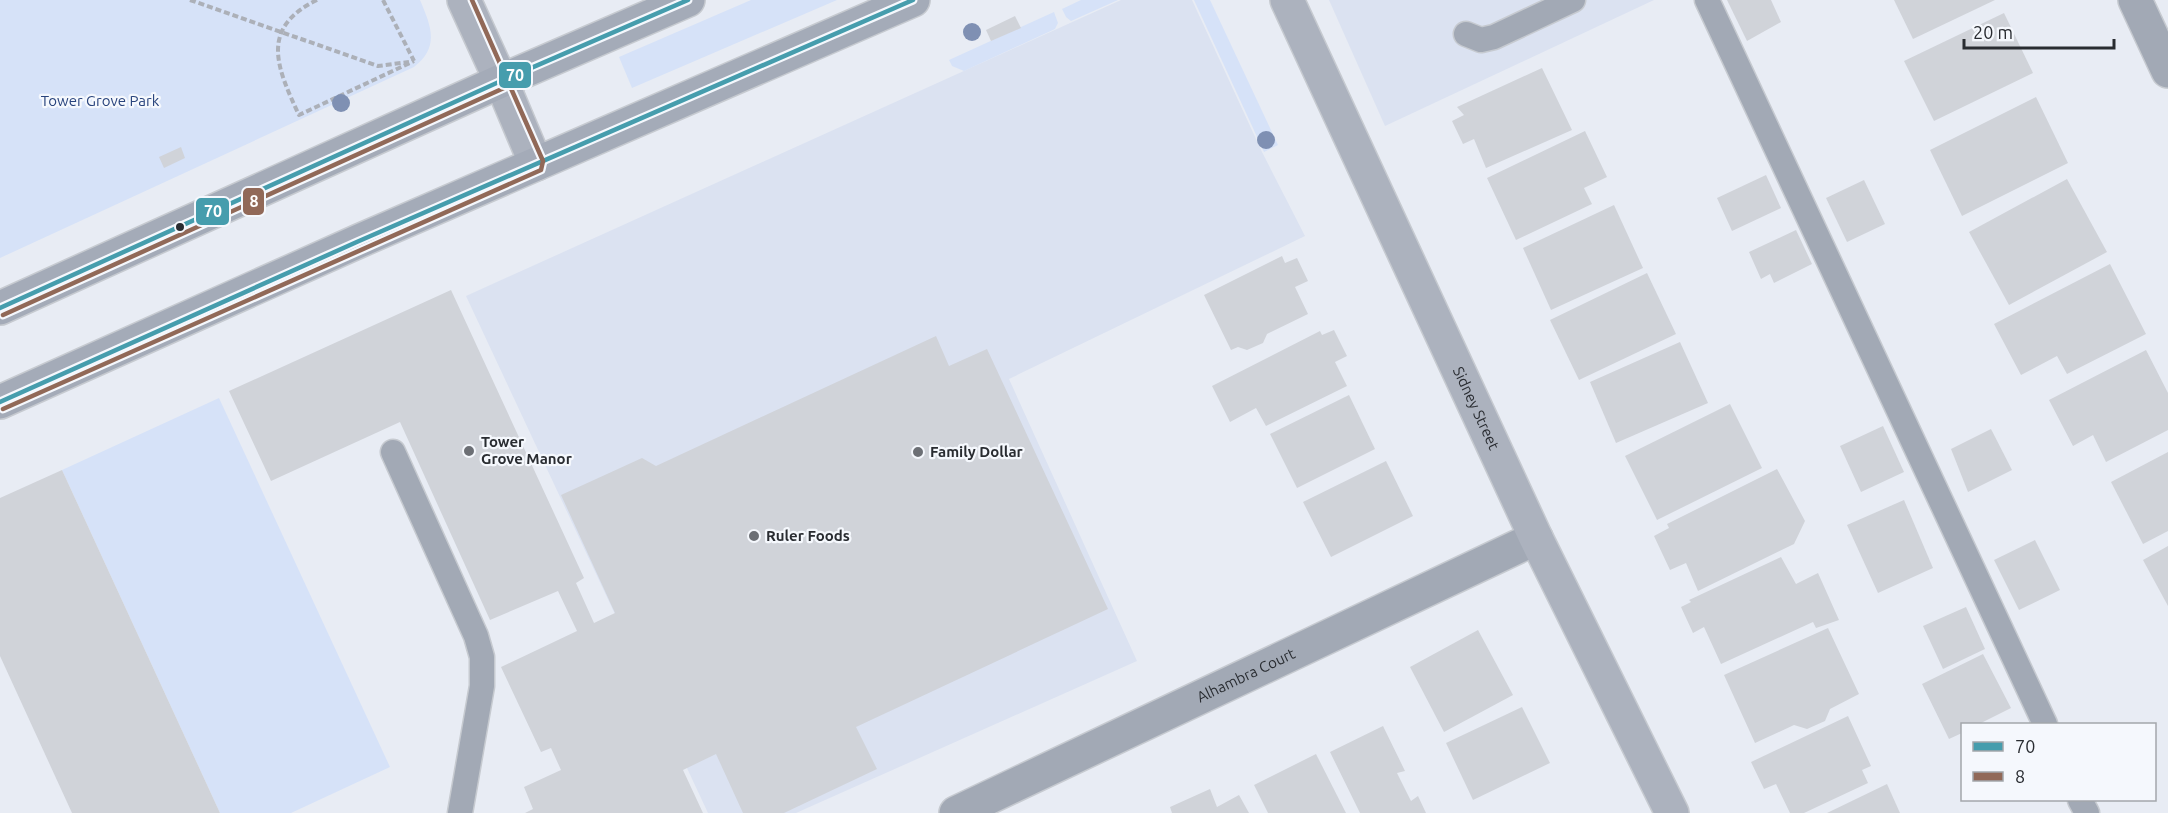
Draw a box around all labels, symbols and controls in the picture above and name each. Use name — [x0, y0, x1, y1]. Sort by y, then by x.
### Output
scale bar — [1964, 12, 2114, 50]
text: 20 m — [1973, 22, 2013, 42]
line badge: 70 — [498, 61, 532, 89]
text: 70 — [506, 66, 524, 84]
park label: Tower Grove Park — [41, 92, 160, 109]
line badge: 8 — [242, 187, 265, 216]
text: 8 — [249, 192, 259, 210]
line badge: 70 — [195, 197, 230, 226]
text: 70 — [204, 202, 222, 220]
unlabelled marker — [174, 221, 186, 233]
street label: Sidney Street — [1450, 364, 1503, 453]
place label: Tower Grove Manor — [481, 433, 573, 467]
place label: Family Dollar — [930, 443, 1024, 460]
marker: Tower Grove Manor — [462, 444, 476, 458]
marker: Family Dollar — [911, 445, 925, 459]
place label: Ruler Foods — [766, 527, 850, 544]
marker: Ruler Foods — [747, 529, 761, 543]
street label: Alhambra Court — [1194, 644, 1298, 706]
legend — [1961, 723, 2156, 801]
text: 70 — [2015, 736, 2035, 756]
text: 8 — [2015, 766, 2025, 786]

